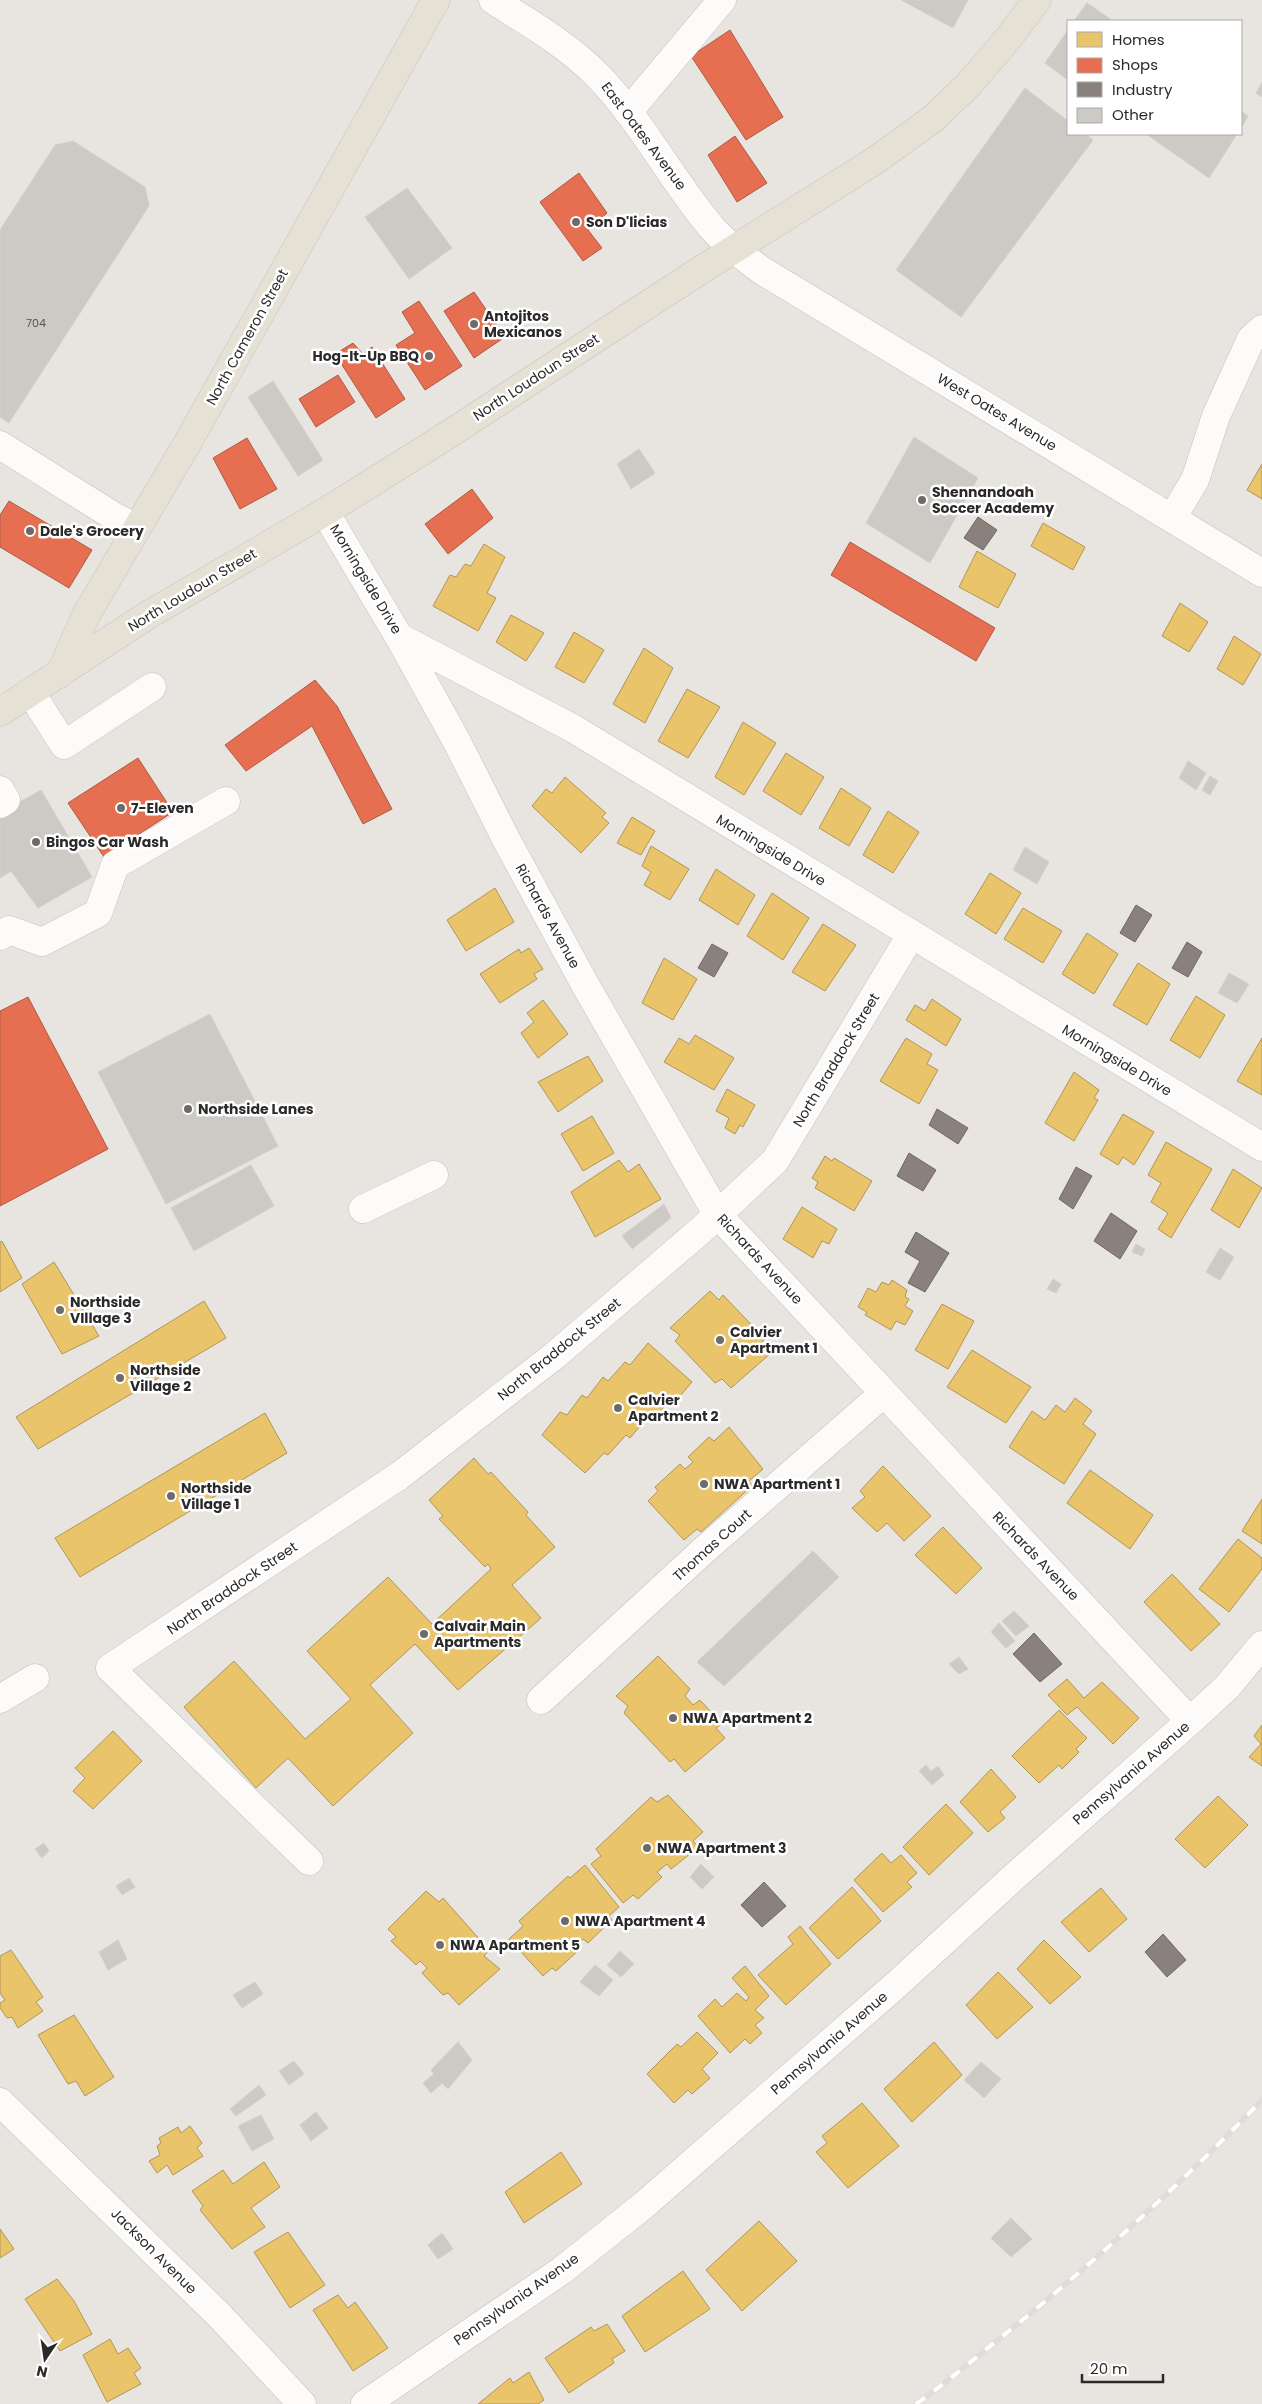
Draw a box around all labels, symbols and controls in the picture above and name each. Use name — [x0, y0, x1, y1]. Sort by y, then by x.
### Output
legend — [1067, 20, 1242, 135]
text: Homes — [1112, 29, 1165, 50]
text: Shops — [1112, 54, 1158, 75]
street label: East Oates Avenue — [597, 78, 691, 194]
text: Industry — [1112, 79, 1173, 100]
text: Other — [1112, 104, 1154, 125]
place label: Son D'licias — [586, 212, 668, 232]
marker: Son D'licias — [570, 216, 582, 228]
street label: North Cameron Street — [201, 265, 293, 409]
place label: Antojitos Mexicanos — [484, 306, 562, 342]
house number: 704 — [26, 315, 46, 331]
marker: Antojitos Mexicanos — [468, 318, 480, 330]
street label: North Loudoun Street — [469, 329, 603, 425]
place label: Hog-It-Up BBQ — [312, 346, 419, 366]
marker: Hog-It-Up BBQ — [423, 350, 435, 362]
street label: West Oates Avenue — [933, 368, 1061, 456]
place label: Shennandoah Soccer Academy — [932, 482, 1054, 518]
marker: Shennandoah Soccer Academy — [916, 494, 928, 506]
street label: Morningside Drive — [325, 520, 407, 638]
place label: Dale's Grocery — [40, 521, 144, 541]
marker: Dale's Grocery — [24, 525, 36, 537]
street label: North Loudoun Street — [124, 544, 260, 636]
place label: 7-Eleven — [131, 798, 194, 818]
marker: 7-Eleven — [115, 802, 127, 814]
street label: Morningside Drive — [712, 809, 830, 891]
place label: Bingos Car Wash — [46, 832, 169, 852]
marker: Bingos Car Wash — [30, 836, 42, 848]
street label: Richards Avenue — [511, 860, 585, 972]
street label: North Braddock Street — [788, 989, 884, 1131]
street label: Morningside Drive — [1058, 1019, 1176, 1101]
place label: Northside Lanes — [198, 1099, 314, 1119]
marker: Northside Lanes — [182, 1103, 194, 1115]
street label: Richards Avenue — [713, 1209, 807, 1309]
place label: Northside VIllage 3 — [70, 1292, 141, 1328]
street label: North Braddock Street — [493, 1293, 625, 1405]
marker: Northside VIllage 3 — [54, 1304, 66, 1316]
place label: Calvier Apartment 1 — [730, 1322, 818, 1358]
marker: Calvier Apartment 1 — [714, 1334, 726, 1346]
place label: Northside Village 2 — [130, 1360, 201, 1396]
marker: Northside Village 2 — [114, 1372, 126, 1384]
place label: Calvier Apartment 2 — [628, 1390, 719, 1426]
marker: Calvier Apartment 2 — [612, 1402, 624, 1414]
place label: NWA Apartment 1 — [714, 1474, 840, 1494]
place label: Northside Village 1 — [181, 1478, 252, 1514]
marker: NWA Apartment 1 — [698, 1478, 710, 1490]
marker: Northside Village 1 — [165, 1490, 177, 1502]
street label: Thomas Court — [668, 1504, 756, 1586]
street label: Richards Avenue — [988, 1507, 1084, 1605]
street label: North Braddock Street — [163, 1537, 301, 1639]
place label: Calvair Main Apartments — [434, 1616, 526, 1652]
marker: Calvair Main Apartments — [418, 1628, 430, 1640]
place label: NWA Apartment 2 — [683, 1708, 812, 1728]
marker: NWA Apartment 2 — [667, 1712, 679, 1724]
street label: Pennsylvania Avenue — [1068, 1716, 1194, 1829]
place label: NWA Apartment 3 — [657, 1838, 787, 1858]
marker: NWA Apartment 3 — [641, 1842, 653, 1854]
place label: NWA Apartment 4 — [575, 1911, 706, 1931]
marker: NWA Apartment 4 — [559, 1915, 571, 1927]
place label: NWA Apartment 5 — [450, 1935, 580, 1955]
marker: NWA Apartment 5 — [434, 1939, 446, 1951]
street label: Pennsylvania Avenue — [766, 1986, 892, 2099]
street label: Jackson Avenue — [107, 2204, 202, 2299]
street label: Pennsylvania Avenue — [449, 2248, 583, 2350]
north arrow — [20, 2334, 70, 2384]
scale bar — [1082, 2352, 1163, 2384]
text: 20 m — [1090, 2358, 1128, 2379]
text: N — [35, 2361, 49, 2383]

